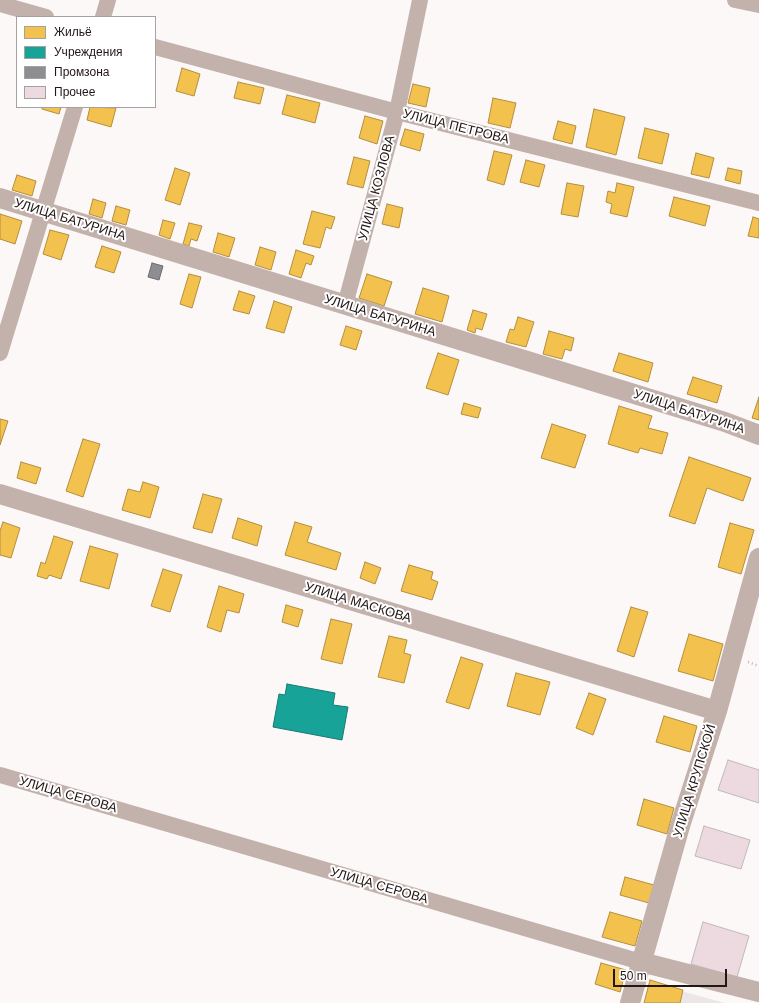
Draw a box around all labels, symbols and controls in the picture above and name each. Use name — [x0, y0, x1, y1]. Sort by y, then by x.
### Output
legend — [16, 16, 156, 108]
text: Жильё — [54, 25, 92, 39]
text: Учреждения — [54, 45, 123, 59]
text: Промзона — [54, 65, 109, 79]
text: Прочее — [54, 85, 95, 99]
street label: УЛИЦА ПЕТРОВА — [401, 106, 511, 148]
street label: УЛИЦА КОЗЛОВА — [355, 134, 399, 242]
street label: УЛИЦА БАТУРИНА — [12, 196, 128, 244]
street label: УЛИЦА БАТУРИНА — [322, 292, 438, 340]
street label: УЛИЦА БАТУРИНА — [632, 387, 746, 437]
street label: УЛИЦА МАСКОВА — [303, 579, 413, 627]
street label: УЛИЦА КРУПСКОЙ — [670, 723, 720, 839]
street label: УЛИЦА СЕРОВА — [17, 774, 119, 816]
street label: УЛИЦА СЕРОВА — [328, 865, 430, 907]
scale bar — [615, 961, 729, 987]
text: 50 m — [620, 969, 647, 983]

